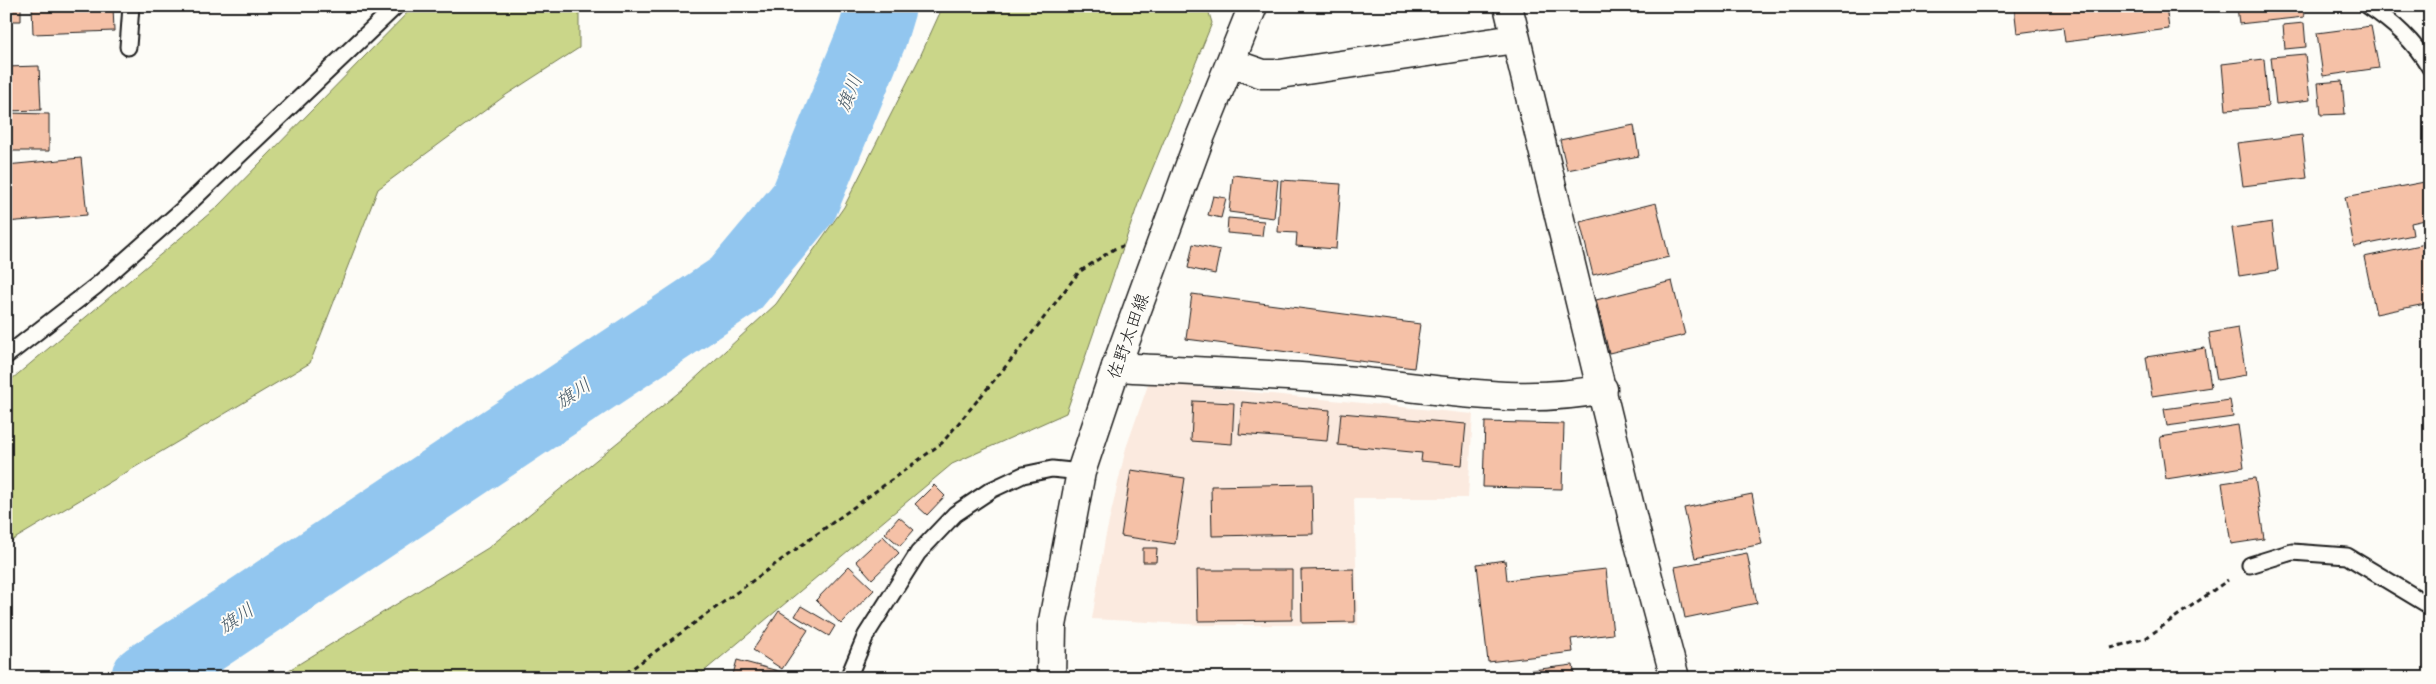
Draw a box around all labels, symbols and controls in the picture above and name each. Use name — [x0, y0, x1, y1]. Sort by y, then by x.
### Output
water label: 旗川 — [827, 69, 871, 117]
street label: 佐野太田線 — [1098, 288, 1158, 384]
water label: 旗川 — [548, 369, 598, 417]
water label: 旗川 — [211, 594, 261, 642]

